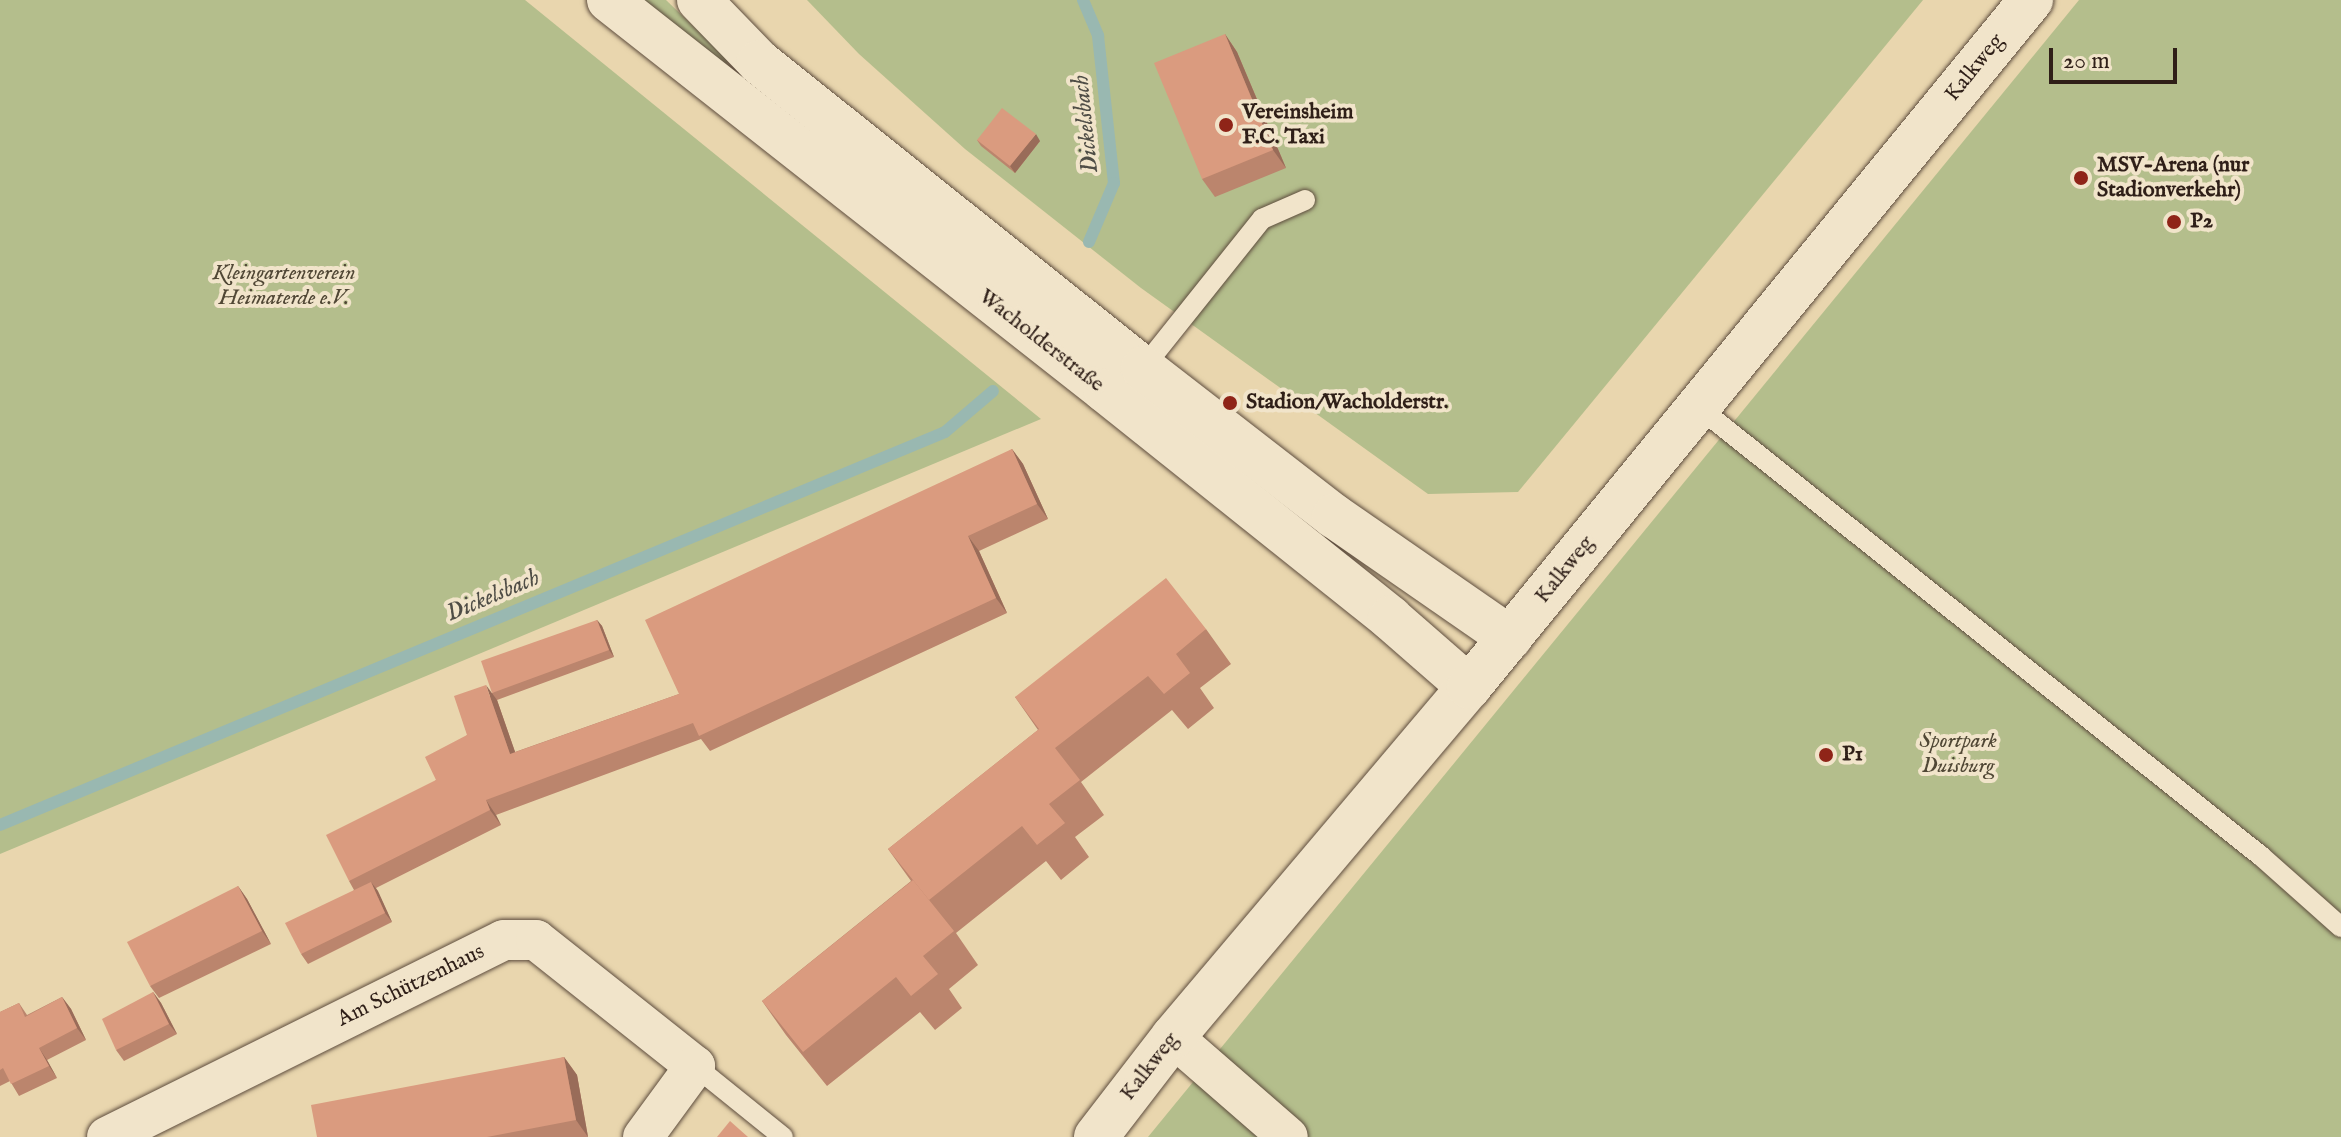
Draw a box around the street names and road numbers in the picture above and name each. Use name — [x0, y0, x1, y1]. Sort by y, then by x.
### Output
street label: Kalkweg — [1940, 29, 2010, 107]
street label: Wacholderstraße — [973, 284, 1109, 398]
street label: Kalkweg — [1530, 531, 1600, 609]
street label: Am Schützenhaus — [333, 939, 489, 1033]
street label: Kalkweg — [1115, 1028, 1185, 1106]

